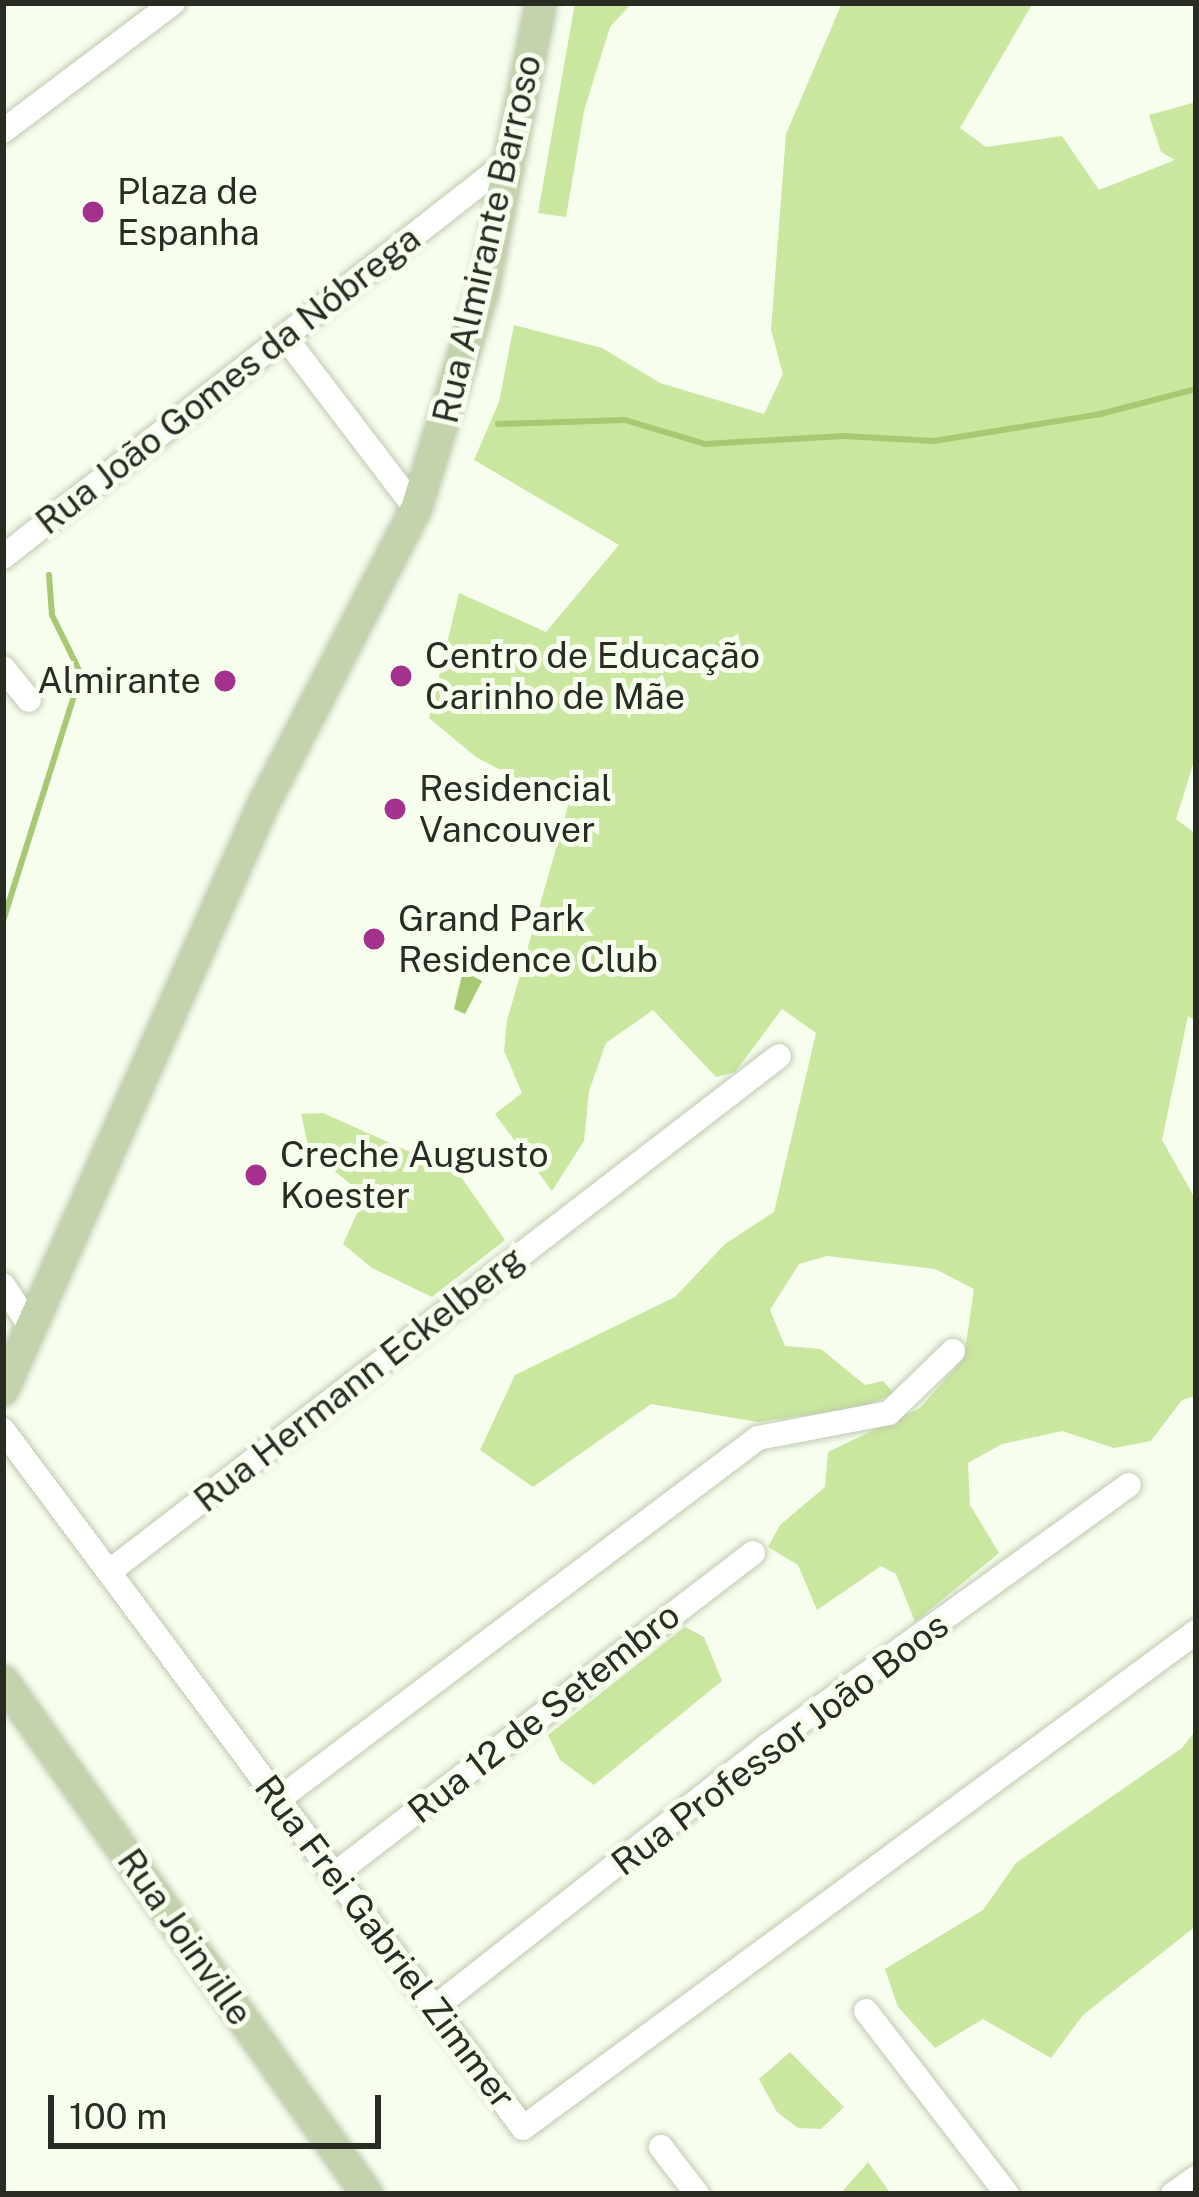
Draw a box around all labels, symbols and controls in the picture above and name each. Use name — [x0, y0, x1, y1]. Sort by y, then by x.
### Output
street label: Rua Almirante Barroso — [424, 51, 550, 427]
place label: Plaza de Espanha — [117, 169, 260, 254]
marker: Plaza de Espanha — [80, 199, 106, 225]
street label: Rua João Gomes da Nóbrega — [27, 216, 429, 544]
place label: Centro de Educação Carinho de Mãe — [425, 633, 761, 718]
place label: Almirante — [37, 659, 201, 703]
marker: Centro de Educação Carinho de Mãe — [388, 663, 414, 689]
marker: Almirante — [212, 668, 238, 694]
place label: Residencial Vancouver — [419, 766, 612, 851]
marker: Residencial Vancouver — [382, 796, 408, 822]
place label: Grand Park Residence Club — [398, 896, 658, 981]
marker: Grand Park Residence Club — [361, 926, 387, 952]
place label: Creche Augusto Koester — [280, 1132, 549, 1217]
marker: Creche Augusto Koester — [243, 1162, 269, 1188]
street label: Rua Hermann Eckelberg — [186, 1237, 532, 1521]
street label: Rua 12 de Setembro — [399, 1593, 689, 1833]
street label: Rua Professor João Boos — [603, 1603, 957, 1885]
street label: Rua Frei Gabriel Zimmer — [246, 1767, 524, 2117]
street label: Rua Joinville — [108, 1841, 262, 2033]
scale bar — [54, 2071, 387, 2145]
text: 100 m — [69, 2095, 167, 2137]

